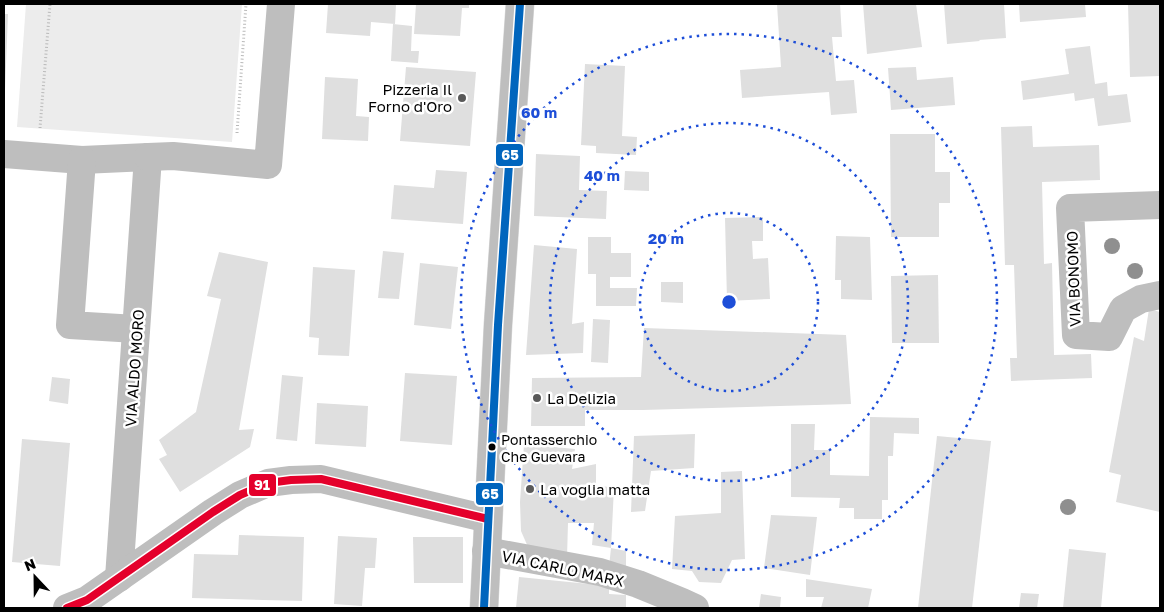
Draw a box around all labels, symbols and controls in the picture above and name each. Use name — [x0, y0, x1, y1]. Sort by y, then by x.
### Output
place label: Pizzeria Il Forno d'Oro — [368, 80, 452, 115]
marker: Pizzeria Il Forno d'Oro — [456, 92, 468, 104]
text: 60 m — [521, 103, 557, 121]
line badge: 65 — [495, 143, 524, 167]
text: 65 — [501, 146, 519, 163]
text: 40 m — [584, 166, 620, 184]
text: 20 m — [648, 229, 684, 247]
street label: VIA BONOMO — [1062, 231, 1084, 327]
centre of rings — [720, 293, 738, 311]
street label: VIA ALDO MORO — [121, 309, 147, 427]
place label: La Delizia — [547, 389, 616, 407]
marker: La Delizia — [531, 392, 543, 404]
place label: Pontasserchio Che Guevara — [501, 431, 597, 465]
marker: Pontasserchio Che Guevara — [487, 442, 497, 452]
line badge: 91 — [248, 473, 277, 497]
text: 91 — [254, 476, 270, 493]
place label: La voglia matta — [540, 480, 650, 498]
line badge: 65 — [475, 482, 504, 506]
marker: La voglia matta — [524, 483, 536, 495]
text: 65 — [481, 485, 499, 502]
street label: VIA CARLO MARX — [500, 546, 626, 590]
north arrow — [10, 552, 60, 602]
text: N — [22, 555, 38, 574]

